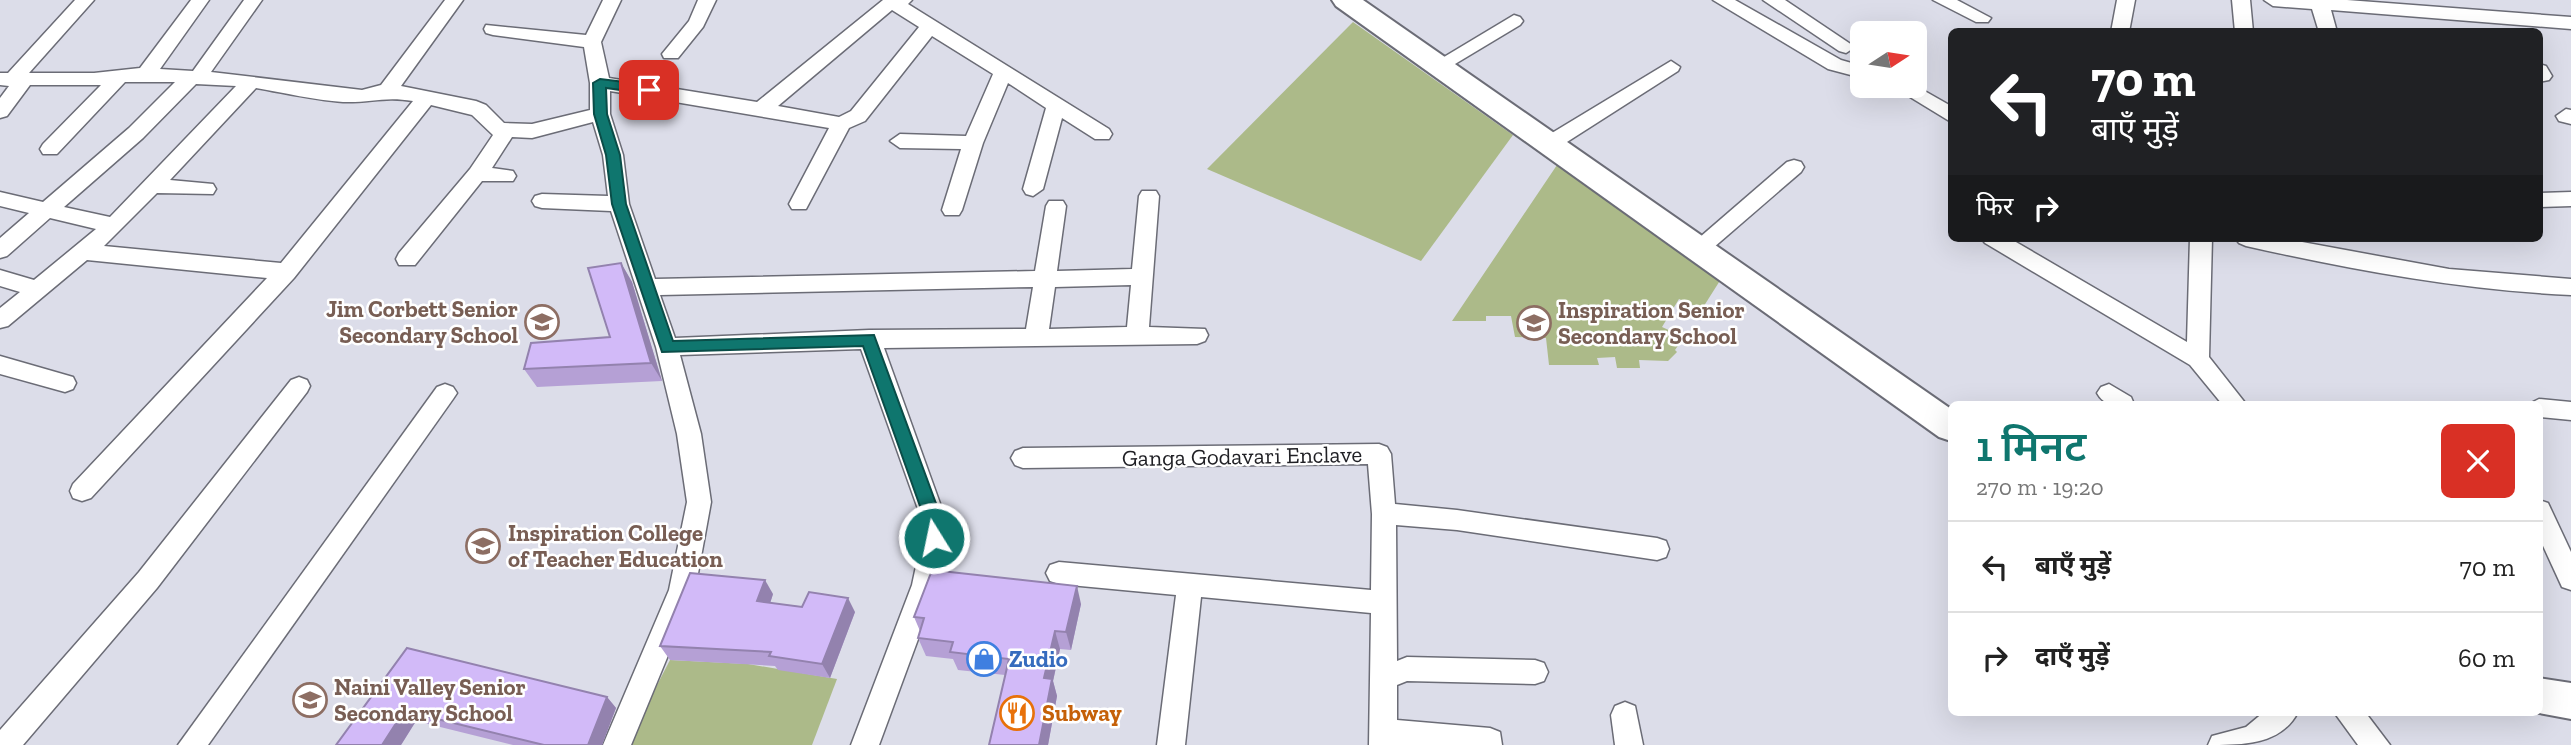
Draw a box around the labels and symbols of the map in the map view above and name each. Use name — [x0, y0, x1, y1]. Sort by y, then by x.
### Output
north arrow — [1850, 21, 1927, 98]
pin — [619, 60, 679, 120]
place label: Jim Corbett Senior Secondary School — [326, 295, 518, 349]
place label: Inspiration Senior Secondary School — [1558, 296, 1745, 350]
school or university icon: Jim Corbett Senior Secondary School — [523, 303, 561, 341]
school or university icon: Inspiration Senior Secondary School — [1515, 304, 1553, 342]
street label: Ganga Godavari Enclave — [1122, 440, 1362, 472]
position arrow — [897, 501, 971, 575]
place label: Inspiration College of Teacher Education — [508, 519, 723, 573]
school or university icon: Inspiration College of Teacher Education — [464, 527, 502, 565]
shop icon: Zudio — [965, 640, 1003, 678]
place label: Zudio — [1009, 645, 1068, 673]
place label: Naini Valley Senior Secondary School — [334, 673, 526, 727]
school or university icon: Naini Valley Senior Secondary School — [291, 681, 329, 719]
restaurant icon: Subway — [998, 694, 1036, 732]
place label: Subway — [1042, 699, 1122, 727]

